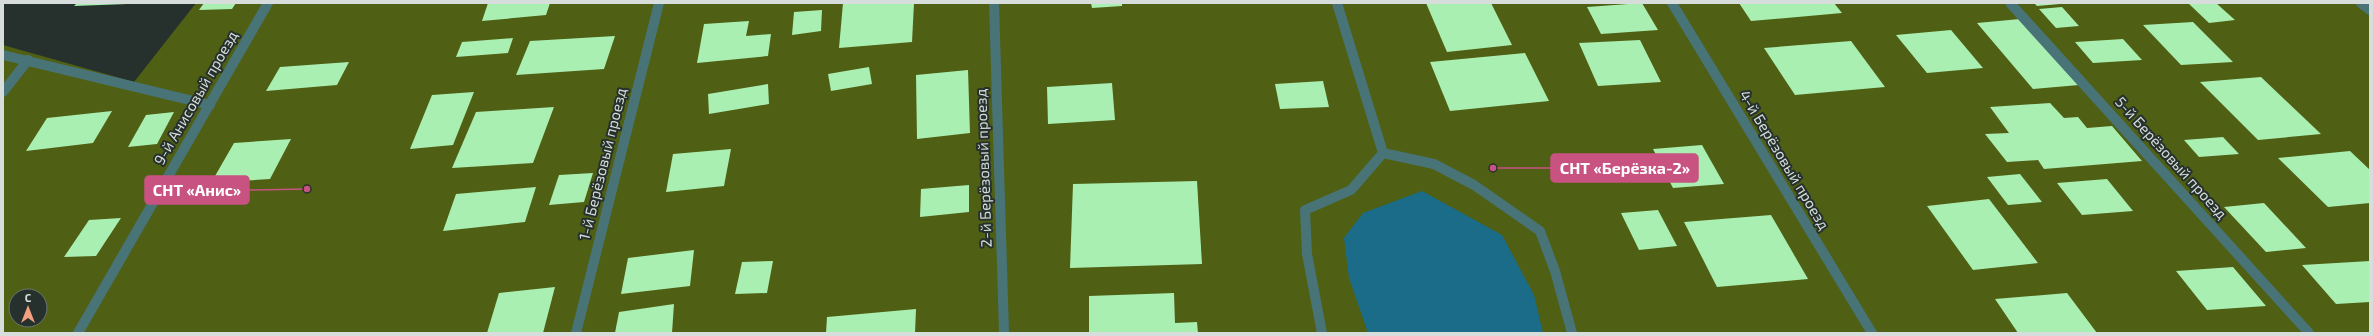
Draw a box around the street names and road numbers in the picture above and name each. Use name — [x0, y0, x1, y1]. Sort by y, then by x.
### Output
street label: 9-й Анисовый проезд — [149, 27, 241, 168]
street label: 1-й Берёзовый проезд — [574, 86, 630, 242]
street label: 4-й Берёзовый проезд — [1736, 86, 1834, 233]
street label: 2-й Берёзовый проезд — [971, 88, 995, 248]
street label: 5-й Берёзовый проезд — [2112, 92, 2232, 222]

